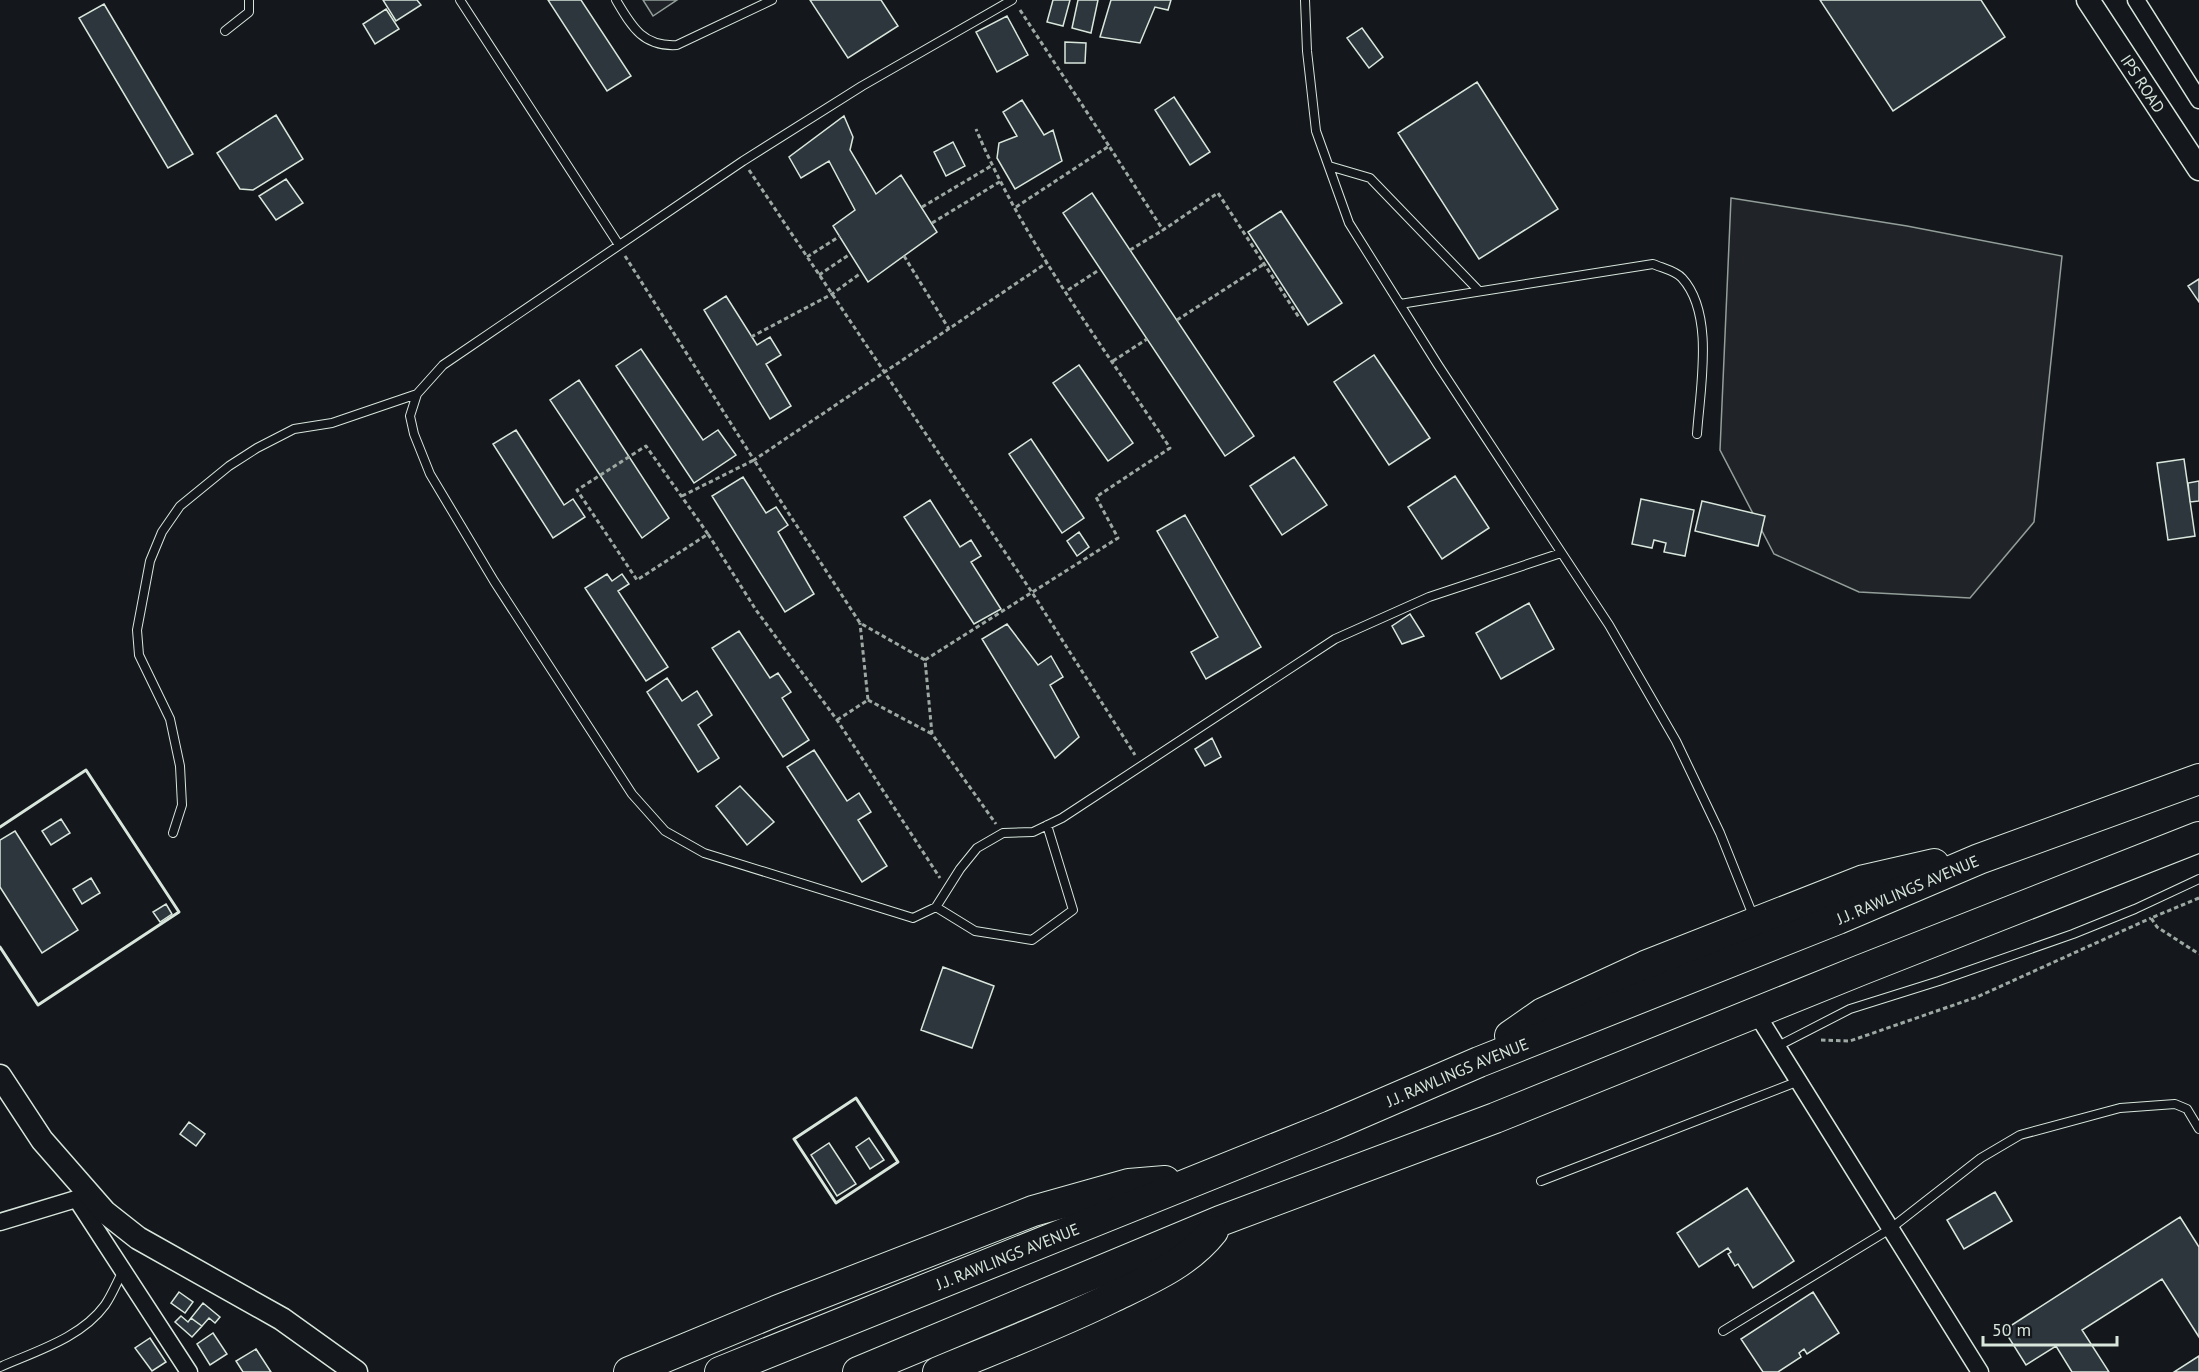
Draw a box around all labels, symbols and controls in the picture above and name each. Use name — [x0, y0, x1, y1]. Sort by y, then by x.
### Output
street label: IPS ROAD — [2117, 51, 2169, 116]
street label: J.J. RAWLINGS AVENUE — [1833, 850, 1982, 929]
street label: J.J. RAWLINGS AVENUE — [1382, 1033, 1531, 1111]
street label: J.J. RAWLINGS AVENUE — [932, 1218, 1082, 1294]
scale bar — [1983, 1309, 2116, 1347]
text: 50 m — [1992, 1318, 2031, 1341]

